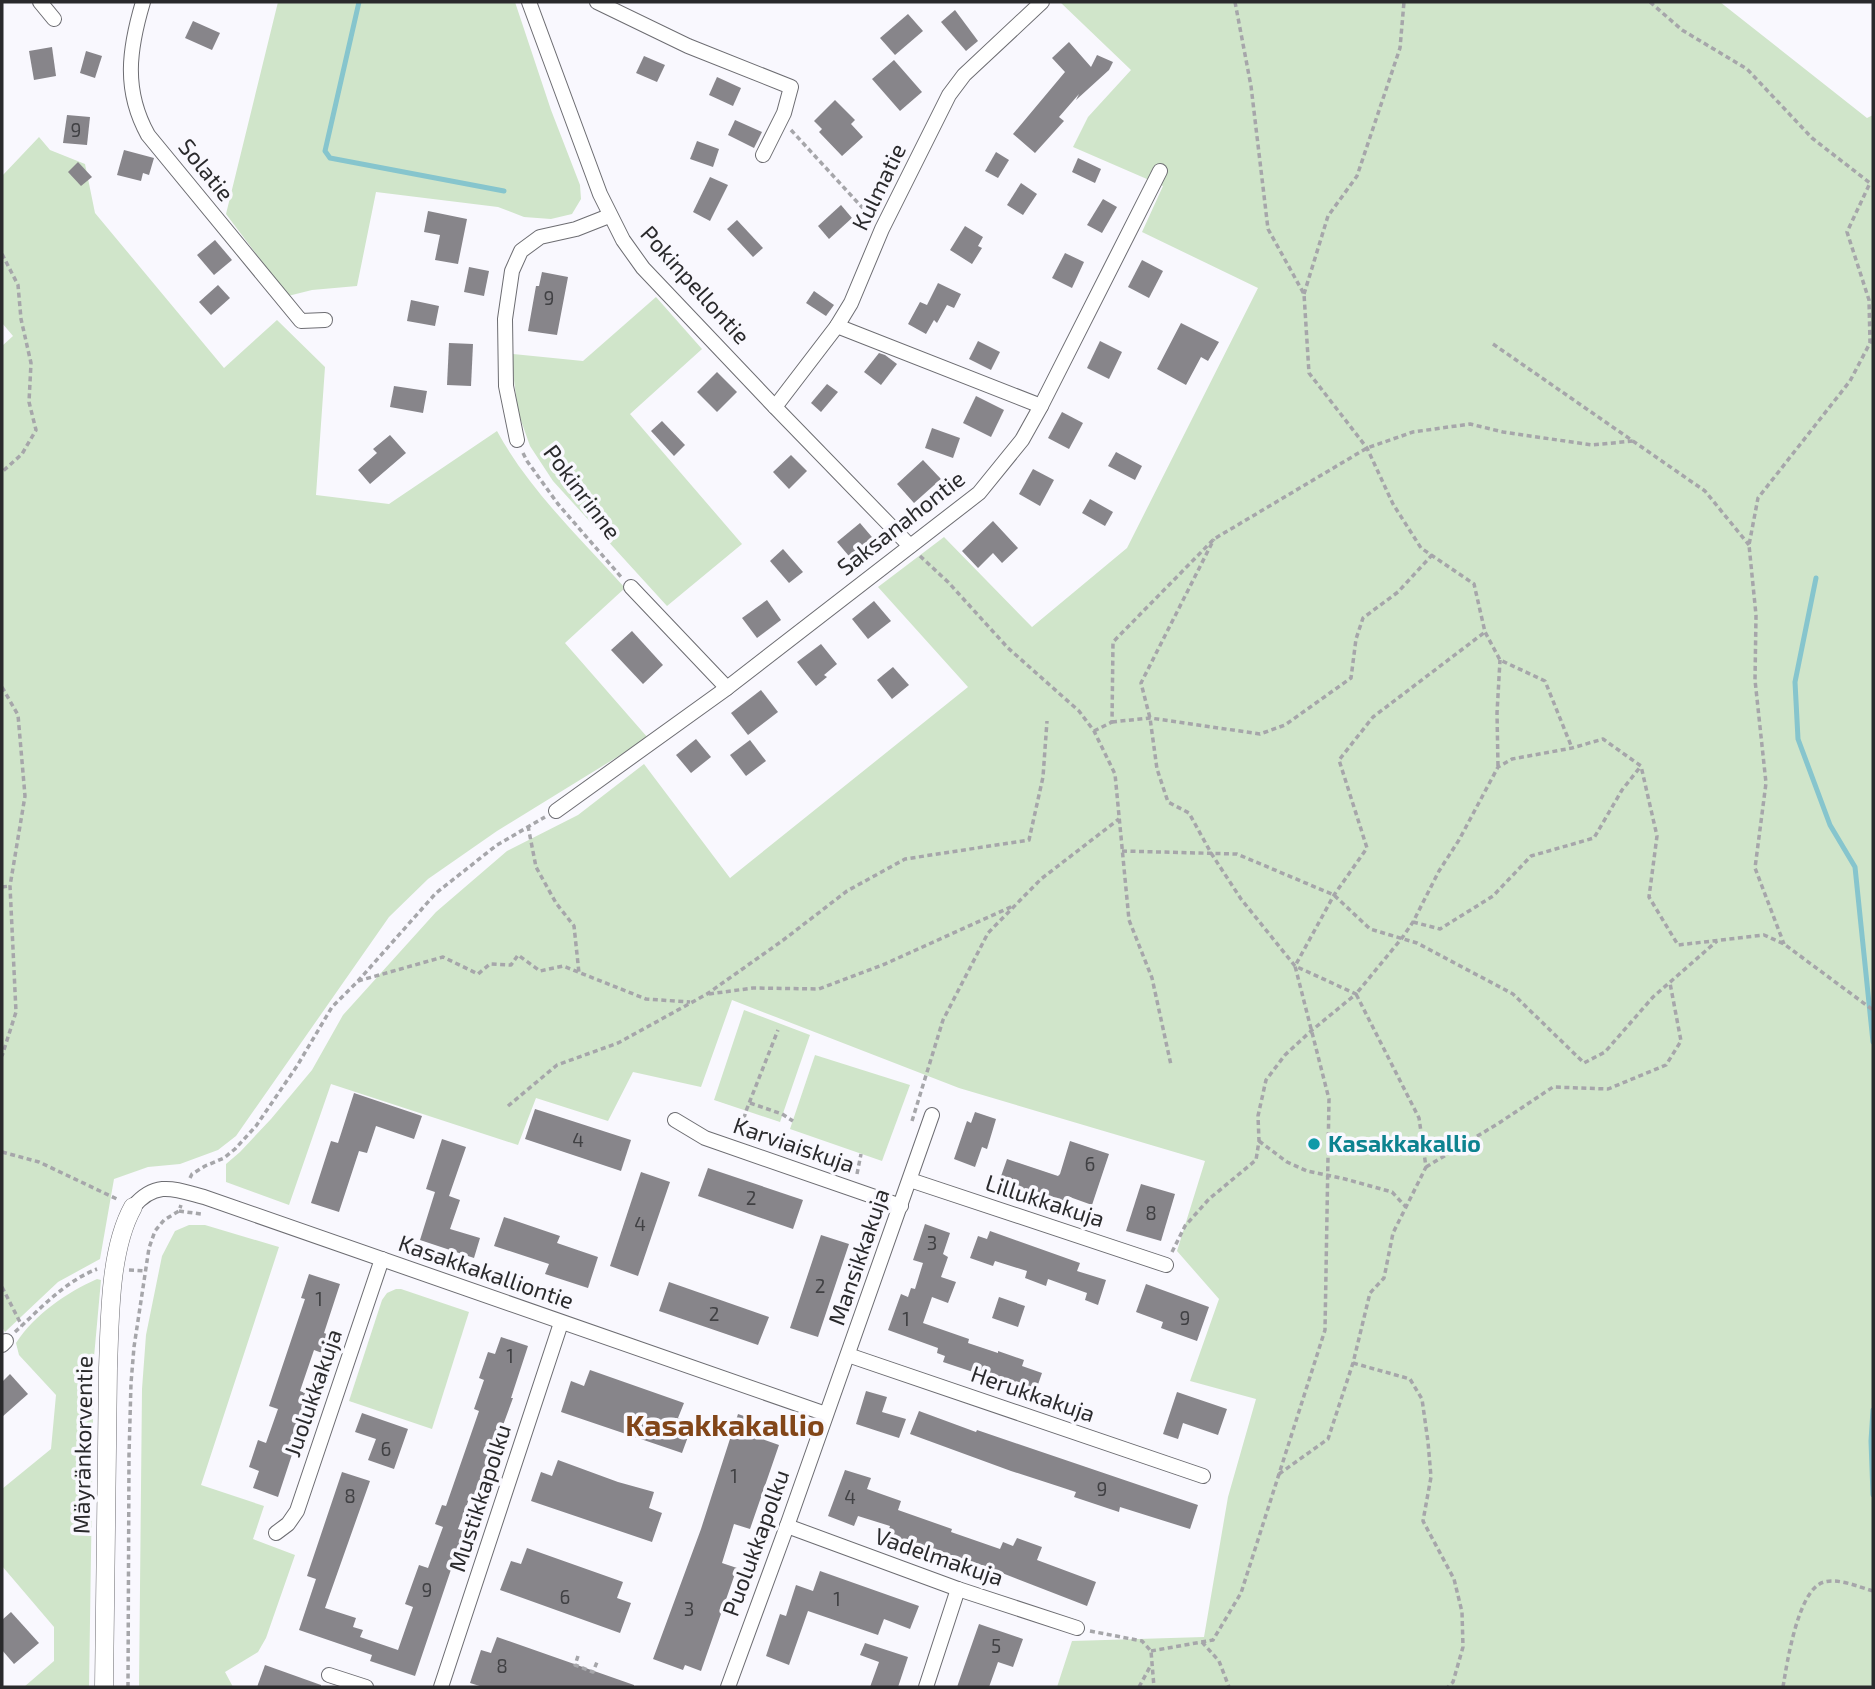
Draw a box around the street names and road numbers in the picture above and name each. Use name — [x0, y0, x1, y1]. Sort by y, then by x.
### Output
street label: Solatie — [173, 132, 240, 206]
street label: Kulmatie — [845, 139, 911, 235]
street label: Pokinpellontie — [635, 219, 756, 349]
street label: Pokinrinne — [538, 439, 627, 544]
street label: Saksanahontie — [831, 464, 970, 581]
street label: Karviaiskuja — [730, 1110, 859, 1178]
street label: Lillukkakuja — [982, 1168, 1108, 1232]
street label: Mansikkakuja — [822, 1185, 895, 1329]
street label: Kasakkakalliontie — [395, 1228, 578, 1314]
street label: Juolukkakuja — [277, 1325, 347, 1460]
street label: Mäyränkorventie — [66, 1356, 98, 1534]
street label: Herukkakuja — [968, 1359, 1099, 1427]
street label: Mustikkapolku — [442, 1420, 516, 1575]
street label: Puolukkapolku — [716, 1466, 795, 1620]
street label: Vadelmakuja — [871, 1521, 1007, 1591]

